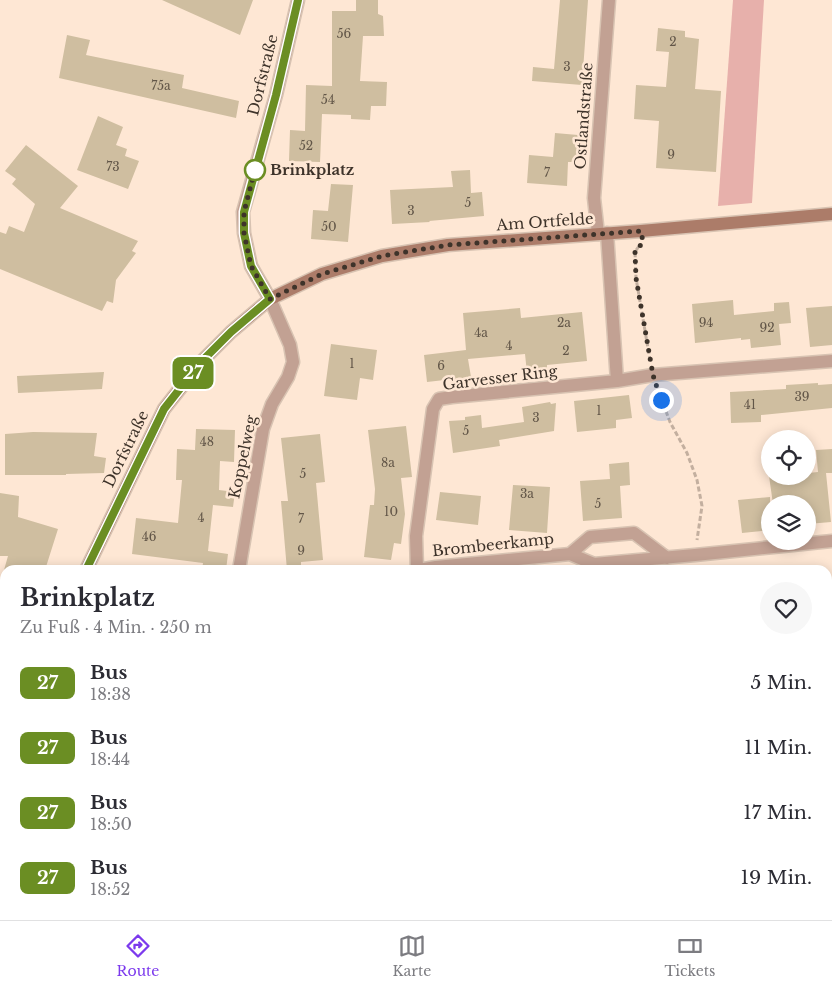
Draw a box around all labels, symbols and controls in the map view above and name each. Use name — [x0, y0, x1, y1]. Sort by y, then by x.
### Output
house number: 56 — [337, 26, 352, 41]
street label: Dorfstraße — [243, 32, 282, 118]
house number: 2 — [669, 34, 677, 49]
house number: 3 — [563, 59, 571, 74]
street label: Ostlandstraße — [570, 62, 597, 170]
house number: 75a — [151, 78, 171, 93]
house number: 54 — [321, 92, 335, 107]
house number: 52 — [299, 138, 313, 153]
house number: 9 — [667, 147, 675, 162]
house number: 73 — [106, 159, 120, 174]
marker: Brinkplatz — [244, 159, 266, 181]
place label: Brinkplatz — [270, 160, 354, 179]
house number: 7 — [544, 165, 551, 180]
house number: 5 — [465, 195, 472, 210]
house number: 3 — [407, 203, 415, 218]
street label: Am Ortfelde — [495, 209, 594, 234]
house number: 50 — [321, 219, 337, 234]
house number: 2a — [557, 315, 571, 330]
house number: 94 — [699, 315, 713, 330]
house number: 92 — [759, 320, 775, 335]
house number: 4a — [474, 325, 488, 340]
house number: 4 — [505, 338, 513, 353]
house number: 2 — [562, 343, 570, 358]
house number: 1 — [349, 356, 355, 371]
line badge: 27 — [170, 357, 216, 389]
house number: 6 — [437, 358, 445, 373]
street label: Garvesser Ring — [441, 361, 559, 394]
text: 27 — [182, 362, 204, 384]
your location — [649, 388, 674, 413]
house number: 39 — [794, 389, 810, 404]
house number: 41 — [744, 397, 756, 412]
house number: 1 — [596, 403, 602, 418]
street label: Dorfstraße — [99, 407, 152, 490]
house number: 3 — [532, 410, 540, 425]
street label: Koppelweg — [224, 412, 261, 500]
house number: 5 — [463, 423, 470, 438]
map controls — [761, 430, 816, 550]
button: locate — [761, 430, 816, 485]
house number: 48 — [200, 434, 214, 449]
house number: 8a — [381, 455, 395, 470]
house number: 5 — [300, 466, 307, 481]
house number: 3a — [520, 486, 534, 501]
button: layers — [761, 495, 816, 550]
house number: 5 — [595, 496, 602, 511]
house number: 10 — [384, 504, 398, 519]
house number: 4 — [197, 510, 205, 525]
house number: 7 — [298, 511, 305, 526]
house number: 46 — [142, 529, 157, 544]
street label: Brombeerkamp — [431, 529, 555, 560]
house number: 9 — [297, 543, 305, 558]
button: heart — [760, 582, 812, 634]
text: Brinkplatz — [20, 583, 155, 612]
text: Zu Fuß · 4 Min. · 250 m — [20, 617, 212, 637]
text: Bus — [90, 661, 127, 684]
text: 5 Min. — [750, 671, 812, 694]
text: 27 — [37, 672, 58, 694]
text: 18:38 — [90, 684, 131, 704]
text: Bus — [90, 726, 127, 749]
text: 11 Min. — [744, 736, 812, 759]
text: 27 — [37, 737, 58, 759]
text: 18:44 — [90, 749, 130, 769]
text: Bus — [90, 791, 127, 814]
text: 17 Min. — [743, 801, 812, 824]
text: 27 — [37, 802, 58, 824]
text: 18:50 — [90, 814, 132, 834]
text: Bus — [90, 856, 127, 879]
text: 19 Min. — [741, 866, 812, 889]
text: 27 — [37, 867, 58, 889]
text: 18:52 — [90, 879, 130, 899]
tab: Route — [117, 932, 159, 980]
tab: Karte — [393, 932, 431, 980]
tab: Tickets — [664, 932, 715, 980]

